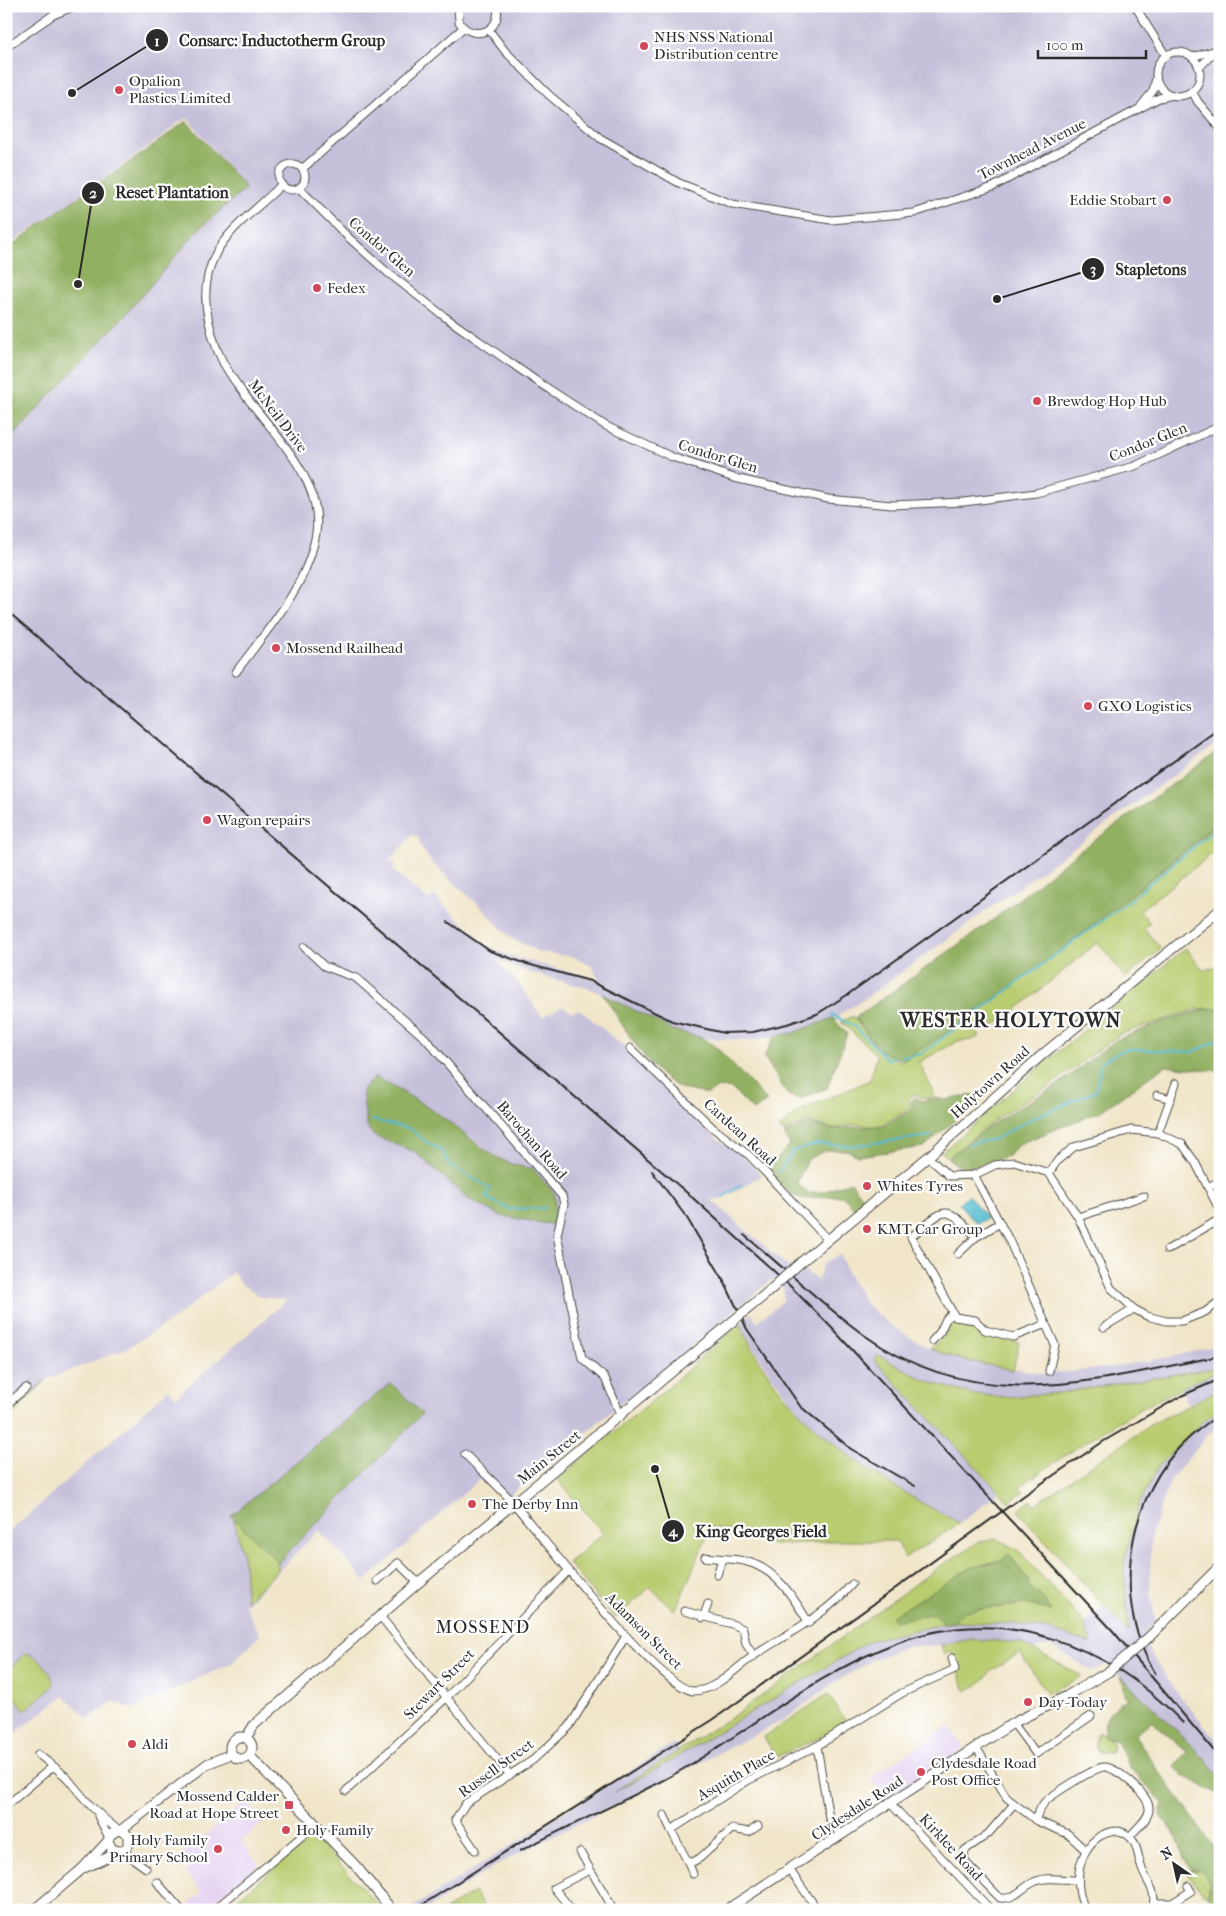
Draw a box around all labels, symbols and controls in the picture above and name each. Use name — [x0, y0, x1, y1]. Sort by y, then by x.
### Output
callout: Consarc: Inductotherm Group — [144, 25, 395, 56]
place label: NHS NSS National Distribution centre — [654, 28, 779, 63]
scale bar — [1038, 28, 1146, 60]
text: Consarc: Inductotherm Group — [179, 31, 385, 51]
text: 1 — [154, 32, 160, 50]
text: 100 m — [1046, 36, 1084, 54]
marker: NHS NSS National Distribution centre — [638, 40, 650, 52]
place label: Opalion Plastics Limited — [129, 72, 232, 107]
marker: Opalion Plastics Limited — [113, 84, 125, 96]
street label: Townhead Avenue — [975, 114, 1089, 184]
callout: Reset Plantation — [81, 177, 239, 208]
text: Reset Plantation — [115, 183, 230, 202]
text: 2 — [89, 184, 97, 202]
place label: Eddie Stobart — [1069, 191, 1158, 209]
marker: Eddie Stobart — [1161, 194, 1173, 206]
street label: Condor Glen — [345, 213, 419, 281]
callout: Stapletons — [1080, 254, 1196, 285]
text: 3 — [1090, 260, 1096, 278]
text: Stapletons — [1115, 260, 1187, 280]
place label: Fedex — [327, 279, 366, 297]
marker: Fedex — [311, 282, 323, 294]
street label: McNeil Drive — [245, 376, 312, 457]
place label: Brewdog Hop Hub — [1047, 392, 1167, 410]
marker: Brewdog Hop Hub — [1031, 395, 1043, 407]
street label: Condor Glen — [1106, 418, 1190, 466]
street label: Condor Glen — [676, 435, 760, 477]
place label: Mossend Railhead — [286, 639, 404, 657]
marker: Mossend Railhead — [270, 642, 282, 654]
place label: GXO Logistics — [1098, 697, 1192, 715]
marker: GXO Logistics — [1082, 700, 1094, 712]
place label: Wagon repairs — [216, 811, 311, 829]
marker: Wagon repairs — [201, 814, 213, 826]
district label: WESTER HOLYTOWN — [899, 1009, 1122, 1032]
street label: Holytown Road — [947, 1041, 1034, 1122]
street label: Cardean Road — [700, 1095, 780, 1170]
street label: Barochan Road — [493, 1097, 571, 1183]
place label: Whites Tyres — [876, 1177, 964, 1195]
marker: Whites Tyres — [861, 1180, 873, 1192]
place label: KMT Car Group — [877, 1220, 983, 1238]
marker: KMT Car Group — [861, 1223, 873, 1235]
street label: Main Street — [514, 1425, 585, 1488]
place label: The Derby Inn — [482, 1495, 579, 1513]
marker: The Derby Inn — [466, 1498, 478, 1510]
callout: King Georges Field — [660, 1516, 837, 1547]
text: 4 — [668, 1522, 679, 1540]
text: King Georges Field — [695, 1522, 828, 1542]
street label: Adamson Street — [601, 1588, 687, 1674]
district label: MOSSEND — [436, 1617, 530, 1638]
street label: Stewart Street — [400, 1644, 479, 1723]
place label: Day-Today — [1038, 1693, 1108, 1711]
marker: Day-Today — [1022, 1696, 1034, 1708]
street label: Russell Street — [455, 1734, 538, 1801]
place label: Aldi — [141, 1735, 169, 1753]
marker: Aldi — [126, 1738, 138, 1750]
street label: Asquith Place — [693, 1745, 779, 1805]
place label: Clydesdale Road Post Office — [931, 1754, 1038, 1789]
marker: Clydesdale Road Post Office — [915, 1766, 927, 1778]
street label: Clydesdale Road — [808, 1771, 907, 1844]
place label: Mossend Calder Road at Hope Street — [149, 1787, 280, 1822]
marker: Mossend Calder Road at Hope Street — [283, 1799, 295, 1811]
street label: Kirklee Road — [916, 1810, 987, 1885]
place label: Holy Family — [296, 1821, 375, 1839]
marker: Holy Family — [280, 1824, 292, 1836]
place label: Holy Family Primary School — [109, 1831, 209, 1866]
north arrow — [1148, 1838, 1198, 1888]
marker: Holy Family Primary School — [212, 1843, 224, 1855]
text: N — [1158, 1843, 1176, 1864]

